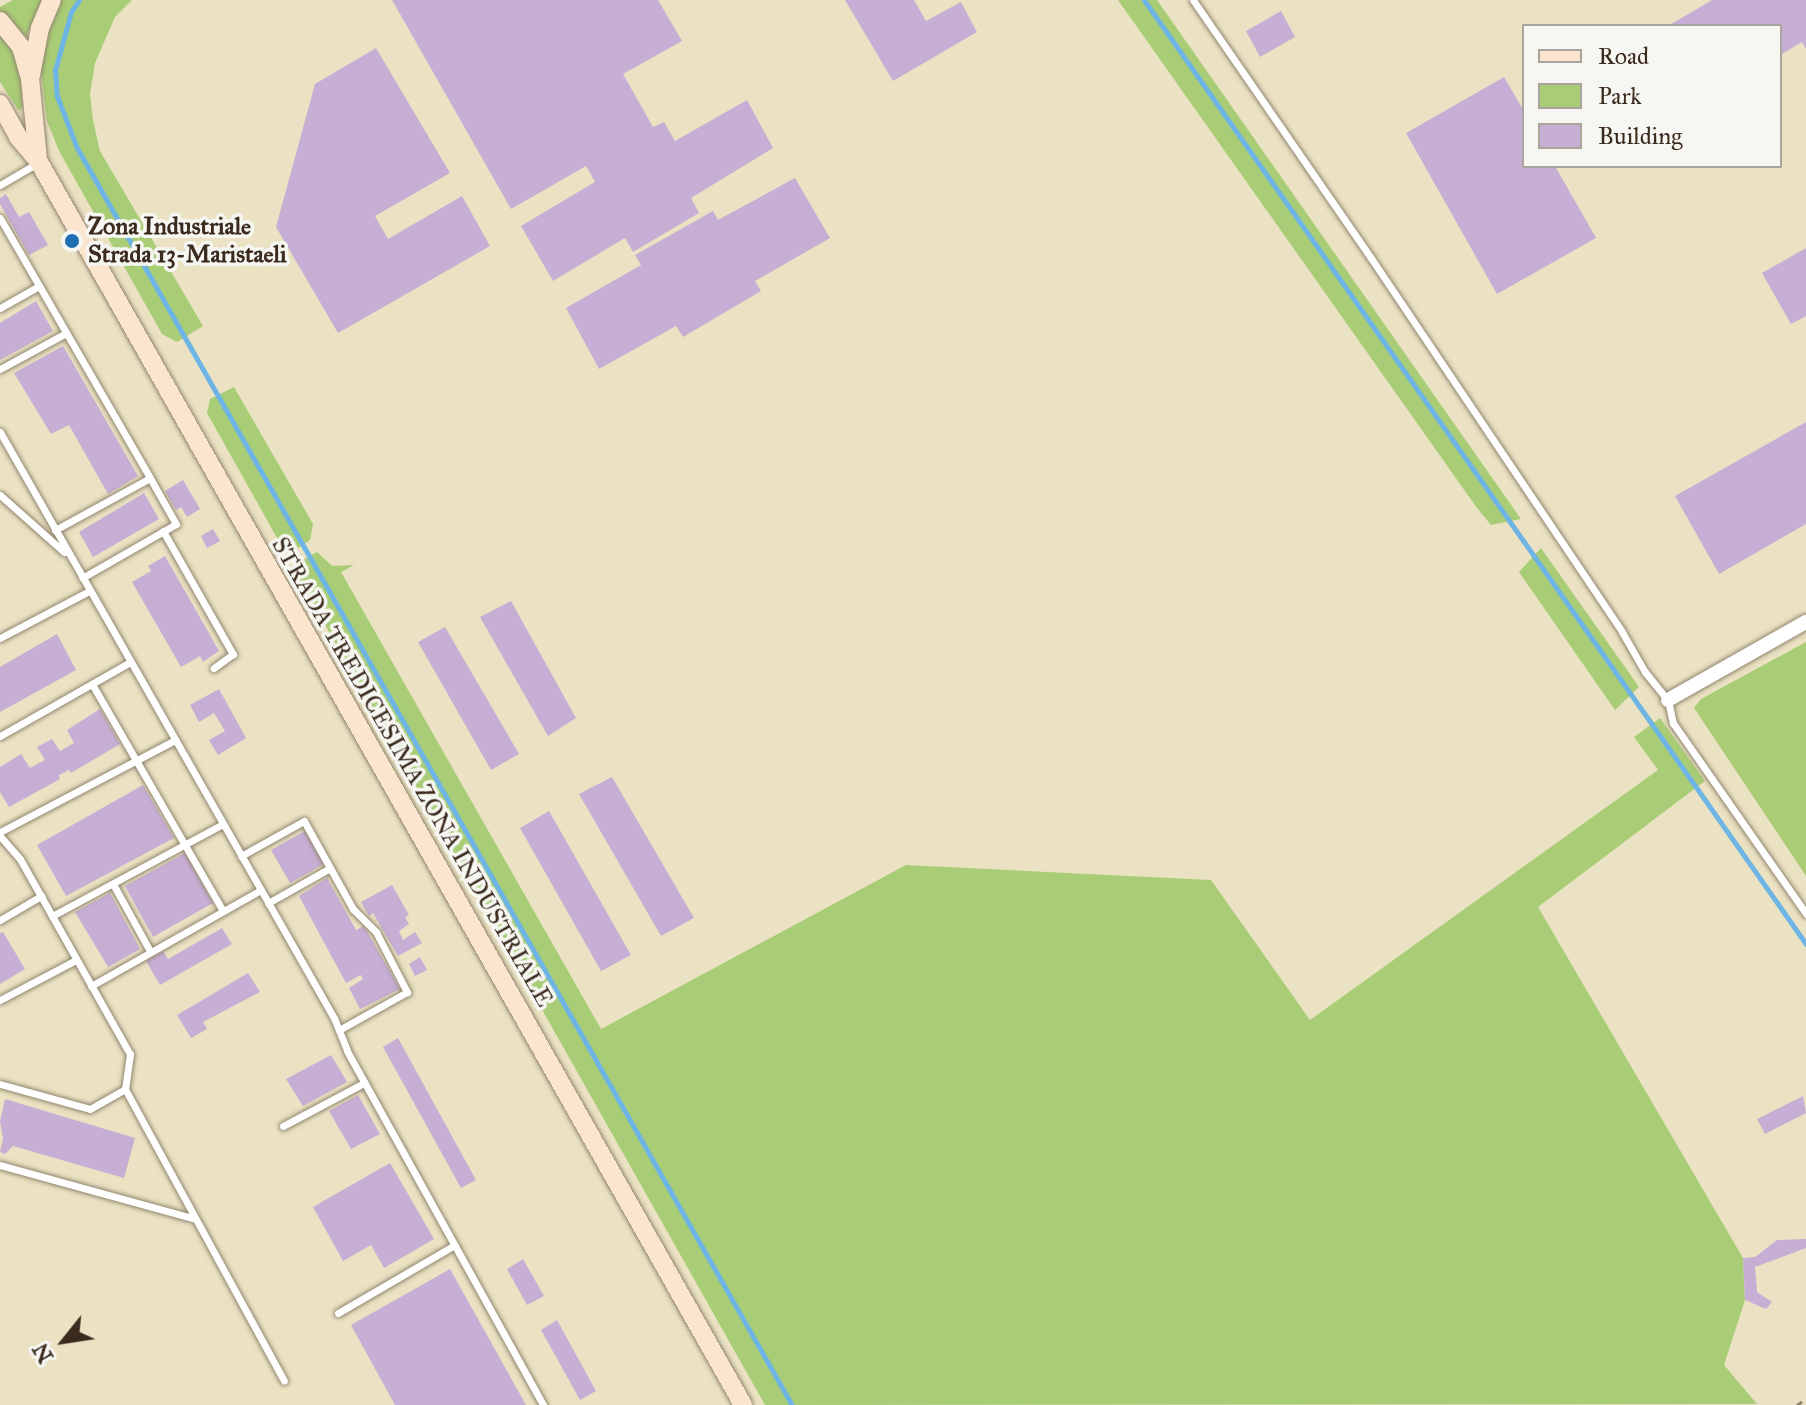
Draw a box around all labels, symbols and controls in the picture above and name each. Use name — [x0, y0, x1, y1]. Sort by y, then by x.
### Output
legend — [1522, 24, 1782, 168]
text: Road — [1598, 41, 1649, 71]
text: Park — [1598, 81, 1641, 111]
text: Building — [1598, 121, 1683, 151]
place label: Zona Industriale Strada 13-Maristaeli — [88, 213, 287, 269]
marker: Zona Industriale Strada 13-Maristaeli — [63, 232, 81, 250]
street label: STRADA TREDICESIMA ZONA INDUSTRIALE — [265, 532, 559, 1012]
north arrow — [24, 1301, 104, 1381]
text: N — [26, 1338, 59, 1368]

